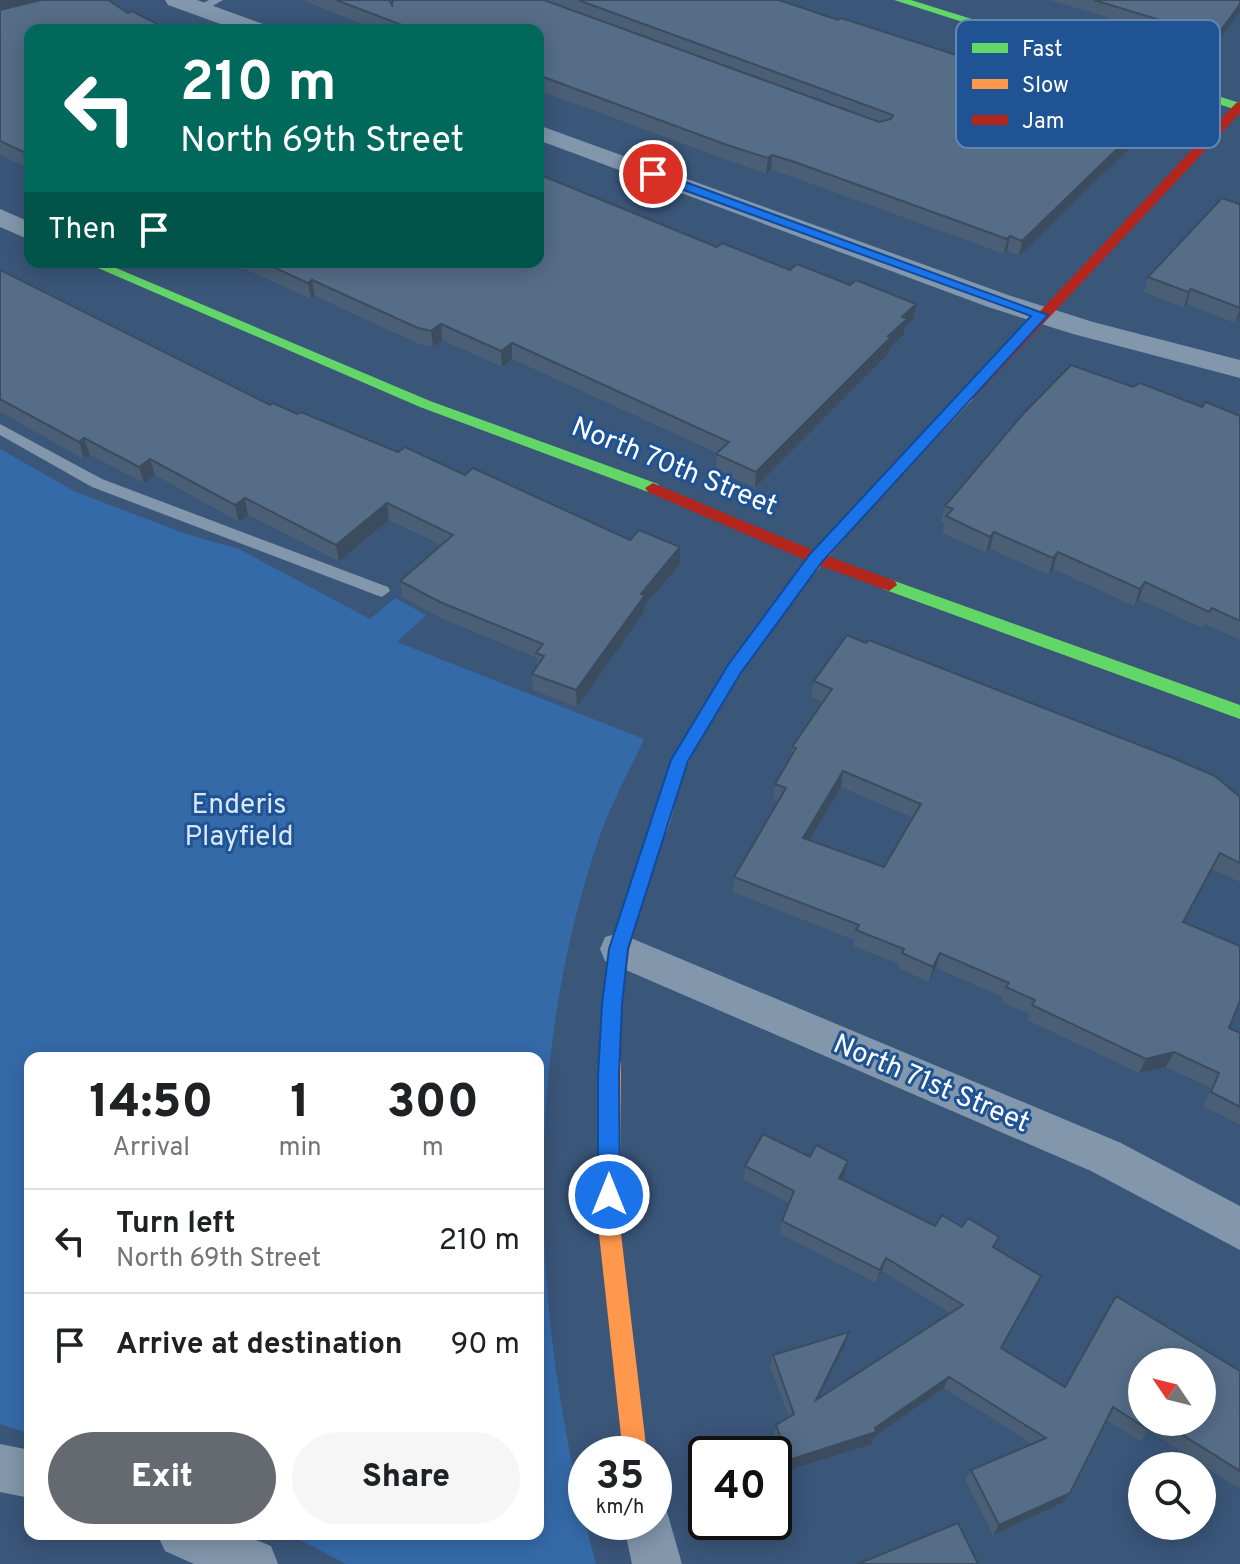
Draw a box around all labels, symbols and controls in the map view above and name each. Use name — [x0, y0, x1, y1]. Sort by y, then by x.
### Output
legend — [956, 20, 1220, 148]
text: Fast — [1022, 37, 1063, 64]
text: 210 m — [180, 50, 337, 120]
icon: left — [48, 56, 152, 160]
text: Slow — [1022, 73, 1069, 100]
text: Jam — [1022, 109, 1065, 136]
text: North 69th Street — [180, 119, 464, 165]
pin — [619, 140, 687, 208]
icon: arrive — [631, 152, 675, 196]
icon: arrive — [132, 208, 176, 252]
text: Then — [48, 212, 116, 249]
street label: North 70th Street — [566, 410, 782, 526]
park label: Enderis Playfield — [184, 788, 294, 856]
street label: North 71st Street — [827, 1027, 1035, 1142]
text: 14:50 — [89, 1074, 213, 1134]
text: 1 — [290, 1074, 310, 1134]
text: 300 — [387, 1074, 479, 1134]
text: Arrival — [112, 1132, 190, 1165]
text: min — [278, 1132, 322, 1165]
text: m — [422, 1132, 444, 1165]
position arrow — [567, 1153, 651, 1237]
text: Turn left — [116, 1206, 236, 1243]
icon: left — [48, 1219, 92, 1263]
text: 210 m — [439, 1223, 520, 1260]
text: North 69th Street — [116, 1243, 321, 1276]
icon: arrive — [48, 1323, 92, 1367]
text: Arrive at destination — [116, 1327, 402, 1364]
text: 90 m — [451, 1327, 520, 1364]
north arrow — [1128, 1348, 1216, 1436]
map controls — [1128, 1348, 1216, 1540]
button: Exit — [48, 1432, 276, 1524]
button: Share — [292, 1432, 520, 1524]
speed limit sign: 40 — [688, 1436, 792, 1540]
button: search — [1128, 1452, 1216, 1540]
text: 35 — [596, 1453, 644, 1503]
text: km/h — [596, 1495, 644, 1521]

